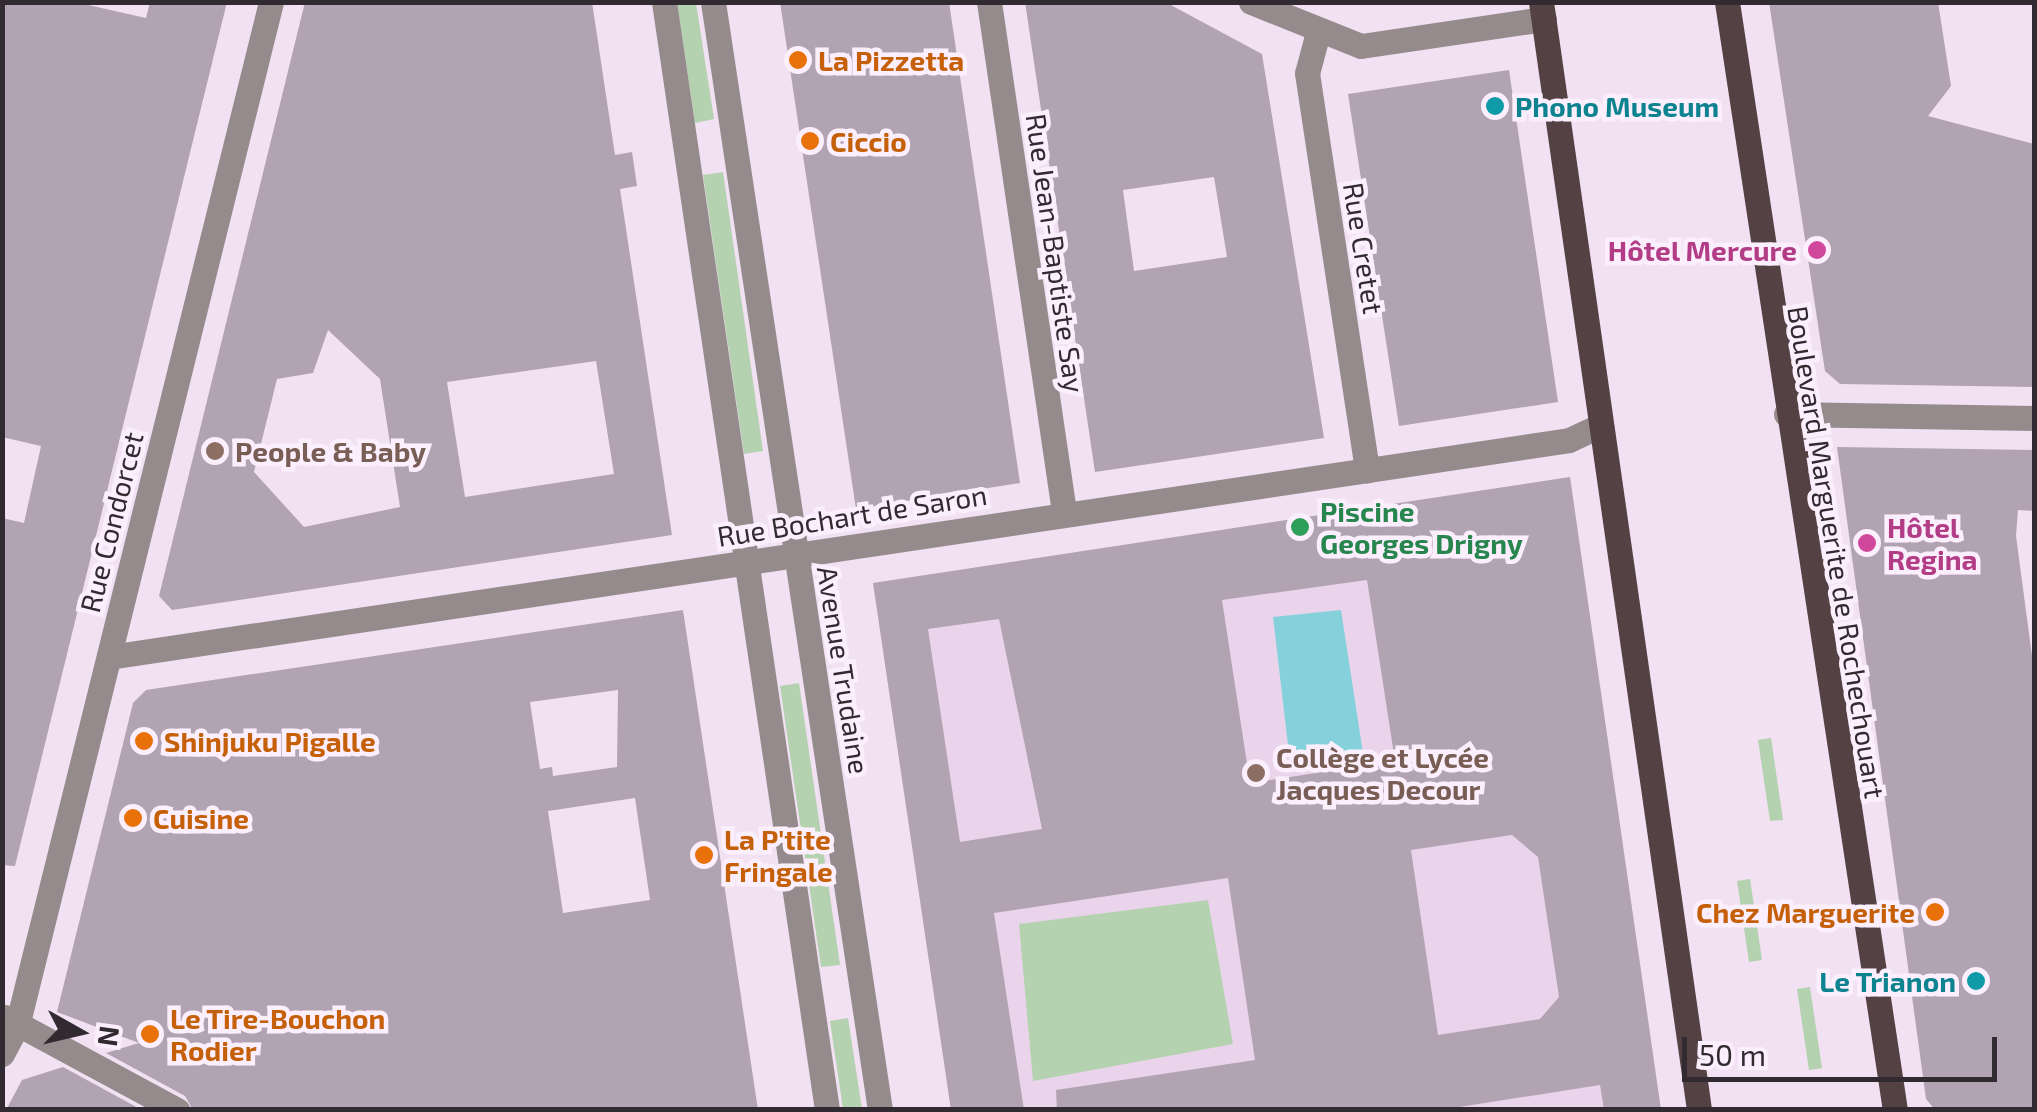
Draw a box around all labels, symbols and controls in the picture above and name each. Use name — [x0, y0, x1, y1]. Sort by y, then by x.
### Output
place label: La Pizzetta — [818, 43, 964, 77]
marker: La Pizzetta — [787, 49, 809, 71]
place label: Phono Museum — [1515, 89, 1719, 123]
marker: Phono Museum — [1484, 95, 1506, 117]
street label: Rue Jean-Baptiste Say — [1020, 111, 1092, 395]
place label: Ciccio — [830, 124, 907, 158]
marker: Ciccio — [799, 130, 821, 152]
street label: Rue Cretet — [1337, 180, 1391, 316]
place label: Hôtel Mercure — [1607, 233, 1797, 267]
marker: Hôtel Mercure — [1806, 239, 1828, 261]
street label: Boulevard Marguerite de Rochechouart — [1781, 303, 1893, 801]
street label: Rue Condorcet — [72, 428, 150, 616]
place label: People & Baby — [235, 434, 426, 468]
marker: People & Baby — [204, 440, 226, 462]
street label: Rue Bochart de Saron — [715, 477, 989, 553]
place label: Piscine Georges Drigny — [1320, 494, 1523, 560]
place label: Hôtel Regina — [1887, 510, 1978, 576]
marker: Piscine Georges Drigny — [1289, 516, 1311, 538]
marker: Hôtel Regina — [1856, 532, 1878, 554]
street label: Avenue Trudaine — [811, 563, 877, 777]
place label: Shinjuku Pigalle — [164, 724, 376, 758]
marker: Shinjuku Pigalle — [133, 730, 155, 752]
place label: Collège et Lycée Jacques Decour — [1276, 740, 1489, 806]
marker: Collège et Lycée Jacques Decour — [1245, 762, 1267, 784]
place label: Cuisine — [153, 801, 249, 835]
marker: Cuisine — [122, 807, 144, 829]
place label: La P'tite Fringale — [724, 822, 833, 888]
marker: La P'tite Fringale — [693, 844, 715, 866]
place label: Chez Marguerite — [1696, 895, 1915, 929]
marker: Chez Marguerite — [1924, 901, 1946, 923]
place label: Le Trianon — [1819, 964, 1956, 998]
marker: Le Trianon — [1965, 970, 1987, 992]
north arrow — [30, 982, 130, 1082]
place label: Le Tire-Bouchon Rodier — [170, 1001, 386, 1067]
scale bar — [1687, 1017, 2002, 1079]
marker: Le Tire-Bouchon Rodier — [139, 1023, 161, 1045]
text: N — [91, 1024, 128, 1049]
text: 50 m — [1699, 1036, 1766, 1072]

